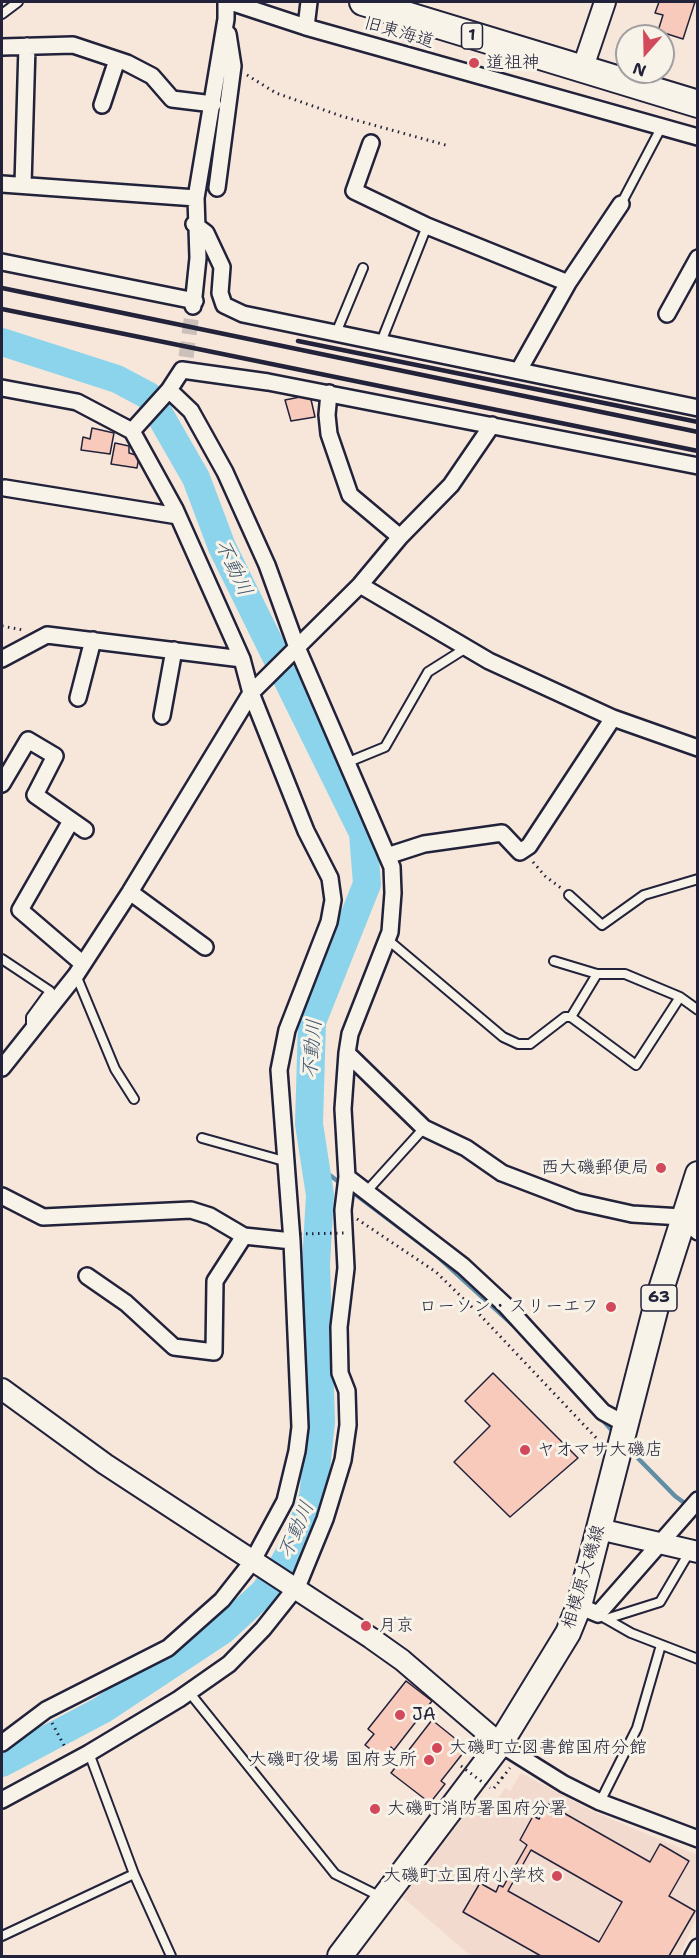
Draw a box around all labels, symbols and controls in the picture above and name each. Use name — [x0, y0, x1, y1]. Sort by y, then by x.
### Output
street label: 旧東海道 — [361, 13, 437, 53]
road number: 1 — [462, 23, 482, 49]
north arrow — [615, 24, 675, 84]
place label: 道祖神 — [486, 52, 540, 74]
marker: 道祖神 — [467, 56, 481, 70]
text: N — [630, 57, 649, 82]
water label: 不動川 — [209, 536, 257, 600]
water label: 不動川 — [298, 1018, 328, 1080]
place label: 西大磯郵便局 — [541, 1157, 649, 1179]
marker: 西大磯郵便局 — [654, 1161, 668, 1175]
road number: 63 — [641, 1285, 677, 1311]
place label: ローソン・スリーエフ — [419, 1296, 599, 1318]
marker: ローソン・スリーエフ — [604, 1300, 618, 1314]
place label: ヤオマサ大磯店 — [537, 1439, 663, 1461]
marker: ヤオマサ大磯店 — [518, 1443, 532, 1457]
water label: 不動川 — [274, 1498, 320, 1562]
street label: 相模原大磯線 — [558, 1522, 610, 1632]
place label: 月京 — [378, 1615, 414, 1637]
marker: 月京 — [359, 1619, 373, 1633]
place label: JA — [412, 1704, 436, 1726]
marker: JA — [393, 1708, 407, 1722]
place label: 大磯町立図書館国府分館 — [449, 1737, 647, 1759]
marker: 大磯町立図書館国府分館 — [430, 1741, 444, 1755]
place label: 大磯町役場 国府支所 — [249, 1749, 417, 1771]
marker: 大磯町役場 国府支所 — [422, 1753, 436, 1767]
place label: 大磯町消防署国府分署 — [387, 1798, 567, 1820]
marker: 大磯町消防署国府分署 — [368, 1802, 382, 1816]
place label: 大磯町立国府小学校 — [383, 1865, 545, 1887]
marker: 大磯町立国府小学校 — [550, 1869, 564, 1883]

